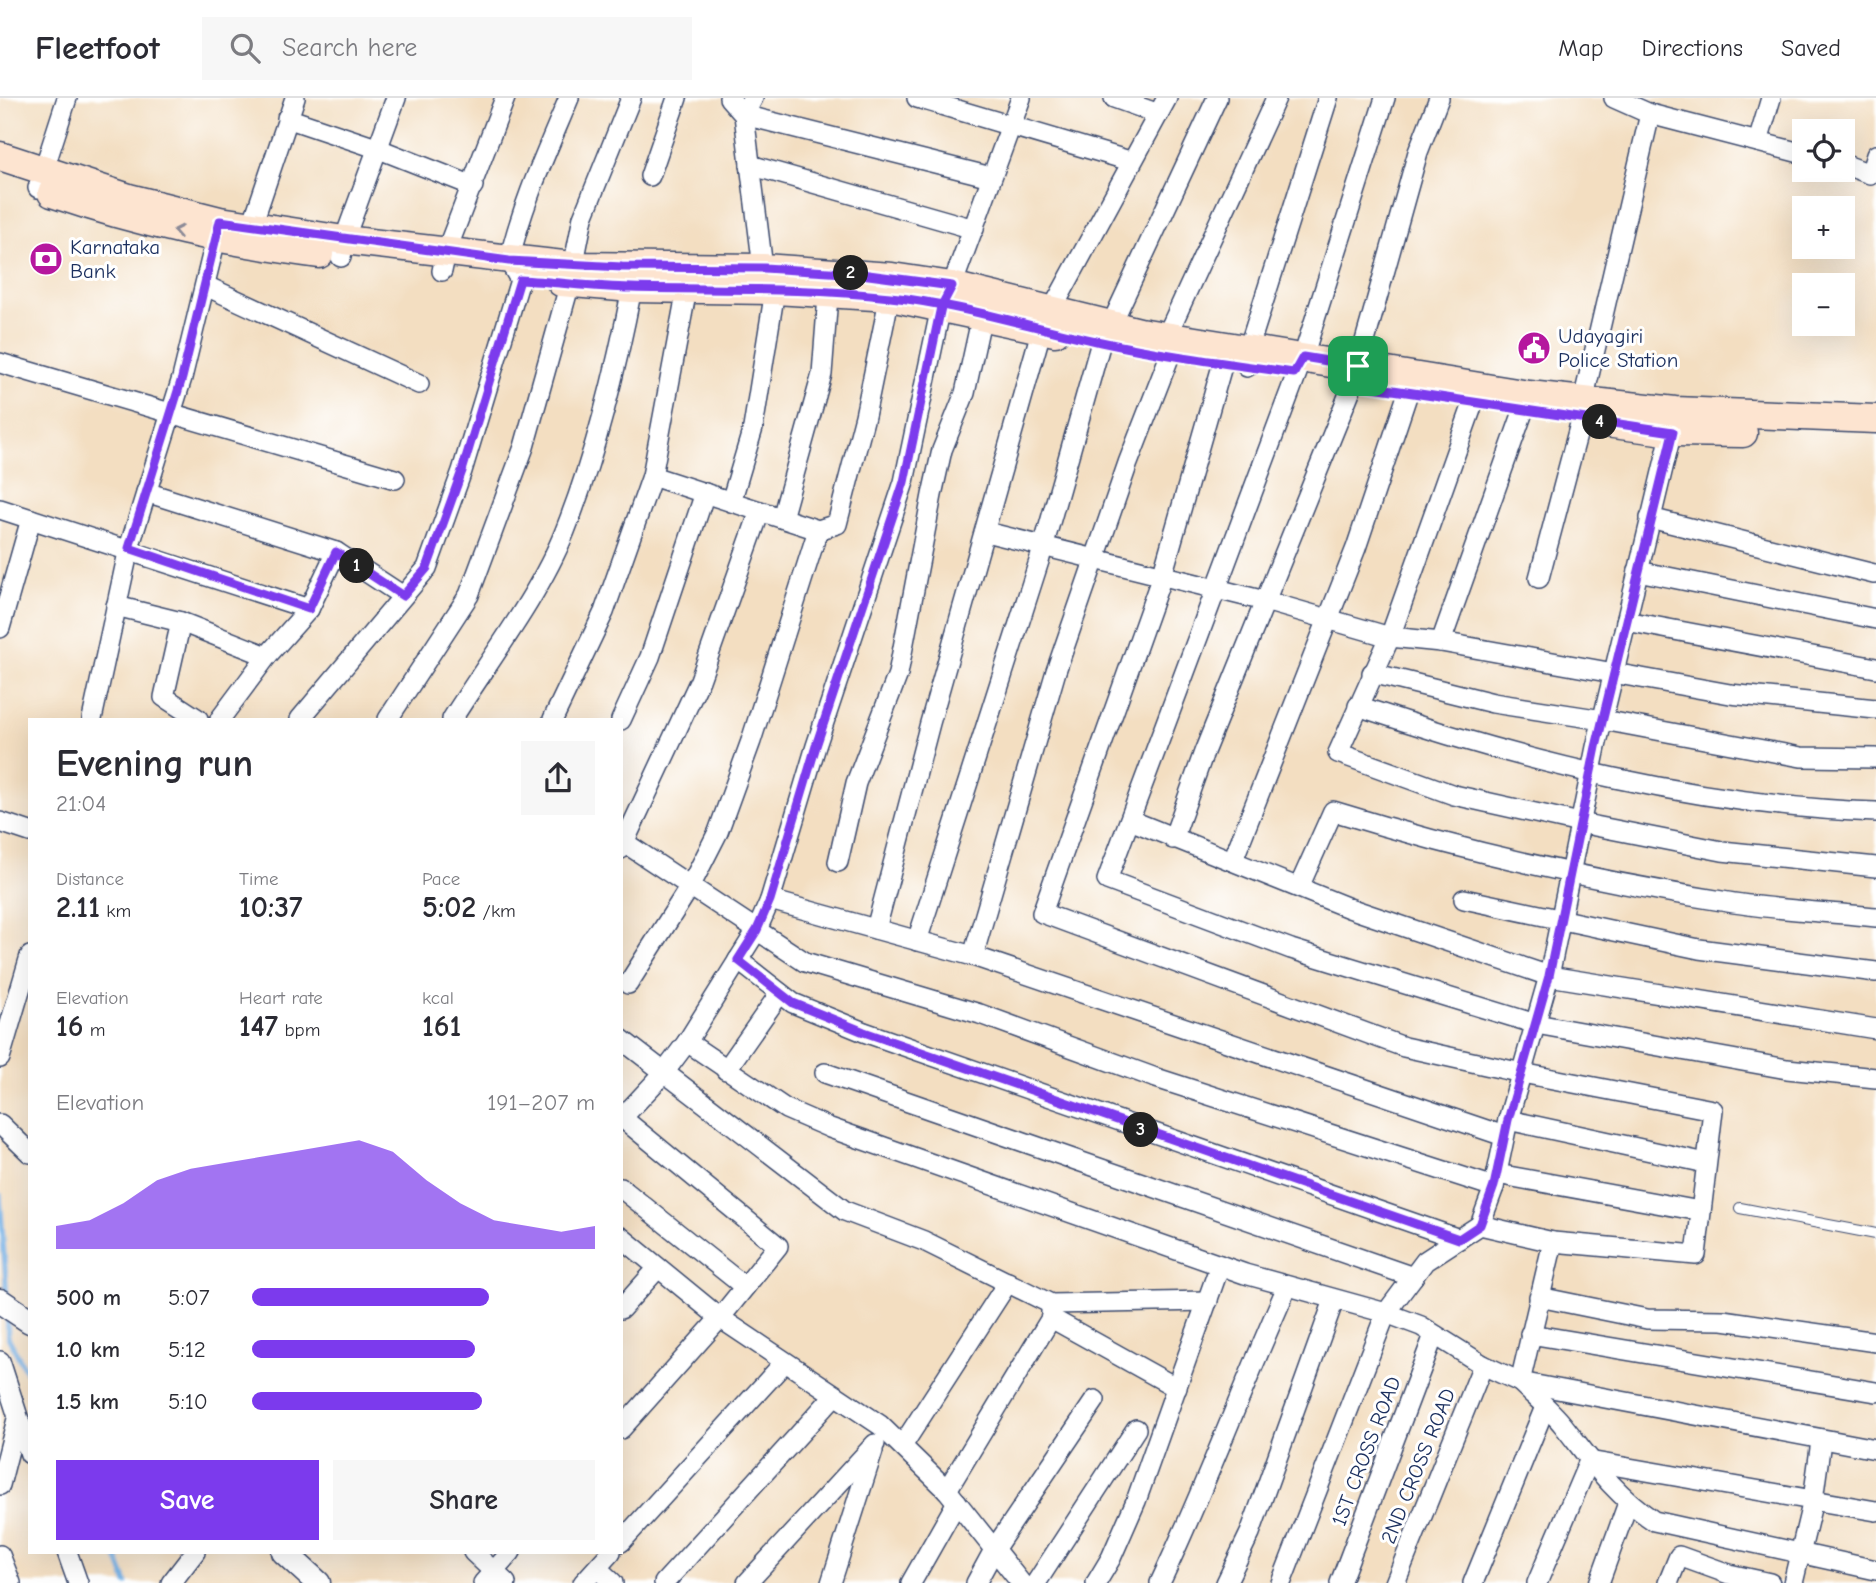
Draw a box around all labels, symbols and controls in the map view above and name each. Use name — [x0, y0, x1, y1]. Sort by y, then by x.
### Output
search box — [202, 17, 692, 80]
text: Fleetfoot — [35, 29, 160, 67]
icon: search — [226, 29, 264, 67]
text: Search here — [282, 33, 417, 63]
text: Map — [1558, 34, 1604, 62]
text: Directions — [1642, 34, 1743, 62]
text: Saved — [1781, 34, 1841, 62]
map controls — [1792, 119, 1855, 336]
button: locate — [1792, 119, 1855, 182]
button: + — [1792, 196, 1855, 259]
one-way arrow — [172, 224, 184, 239]
place label: Karnataka Bank — [70, 235, 160, 283]
bank icon: Karnataka Bank — [27, 240, 65, 278]
pin: 2 — [834, 256, 868, 290]
text: 2 — [846, 261, 855, 283]
button: − — [1792, 273, 1855, 336]
place label: Udayagiri Police Station — [1558, 324, 1678, 372]
public building icon: Udayagiri Police Station — [1515, 329, 1553, 367]
pin — [1328, 336, 1388, 396]
icon: arrive — [1339, 347, 1377, 385]
pin: 4 — [1582, 404, 1618, 440]
text: 4 — [1595, 410, 1604, 432]
pin: 1 — [340, 548, 374, 584]
text: 1 — [353, 554, 360, 576]
button: share — [521, 741, 595, 815]
text: Evening run — [56, 742, 253, 786]
text: 21:04 — [56, 790, 106, 817]
text: Distance — [56, 868, 124, 890]
text: Time — [239, 868, 278, 890]
text: Pace — [422, 868, 460, 890]
text: 2.11 — [56, 890, 100, 925]
text: 10:37 — [239, 890, 302, 925]
text: 5:02 — [422, 890, 476, 925]
text: km — [100, 900, 131, 922]
text: /km — [476, 900, 516, 922]
text: Elevation — [56, 987, 129, 1009]
text: Heart rate — [239, 987, 323, 1009]
text: kcal — [422, 987, 454, 1009]
text: 16 — [56, 1009, 83, 1044]
text: 147 — [239, 1009, 278, 1044]
text: 161 — [422, 1009, 461, 1044]
text: m — [83, 1019, 106, 1041]
text: bpm — [278, 1019, 320, 1041]
text: Elevation — [56, 1089, 144, 1116]
text: 191–207 m — [487, 1089, 595, 1116]
pin: 3 — [1124, 1112, 1158, 1148]
text: 3 — [1136, 1118, 1145, 1140]
text: 500 m — [56, 1284, 121, 1311]
text: 5:07 — [168, 1284, 210, 1311]
text: 1.0 km — [56, 1336, 120, 1363]
text: 5:12 — [168, 1336, 206, 1363]
street label: 1ST CROSS ROAD — [1326, 1373, 1406, 1529]
street label: 2ND CROSS ROAD — [1376, 1385, 1460, 1547]
text: 1.5 km — [56, 1388, 119, 1415]
text: 5:10 — [168, 1388, 208, 1415]
button: Save — [56, 1460, 319, 1540]
button: Share — [333, 1460, 595, 1540]

